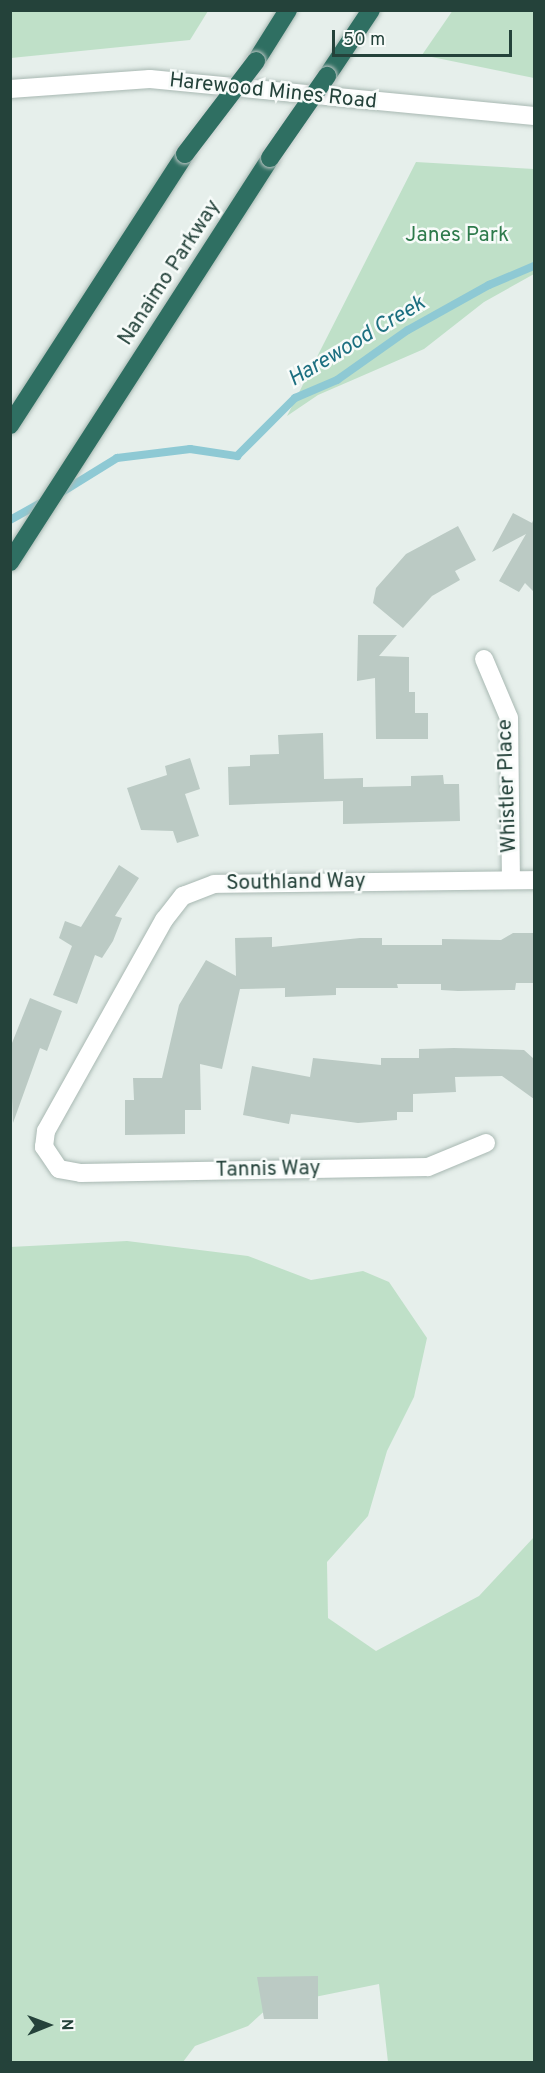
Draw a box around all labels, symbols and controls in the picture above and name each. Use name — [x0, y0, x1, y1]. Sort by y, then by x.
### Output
scale bar — [335, 18, 515, 56]
text: 50 m — [343, 29, 385, 52]
street label: Harewood Mines Road — [168, 69, 378, 115]
street label: Nanaimo Parkway — [114, 195, 226, 351]
park label: Janes Park — [405, 223, 509, 249]
water label: Harewood Creek — [284, 291, 430, 393]
street label: Whistler Place — [493, 719, 523, 853]
street label: Southland Way — [226, 869, 366, 897]
street label: Tannis Way — [215, 1156, 321, 1184]
north arrow — [18, 1995, 78, 2055]
text: N — [56, 2019, 76, 2031]

